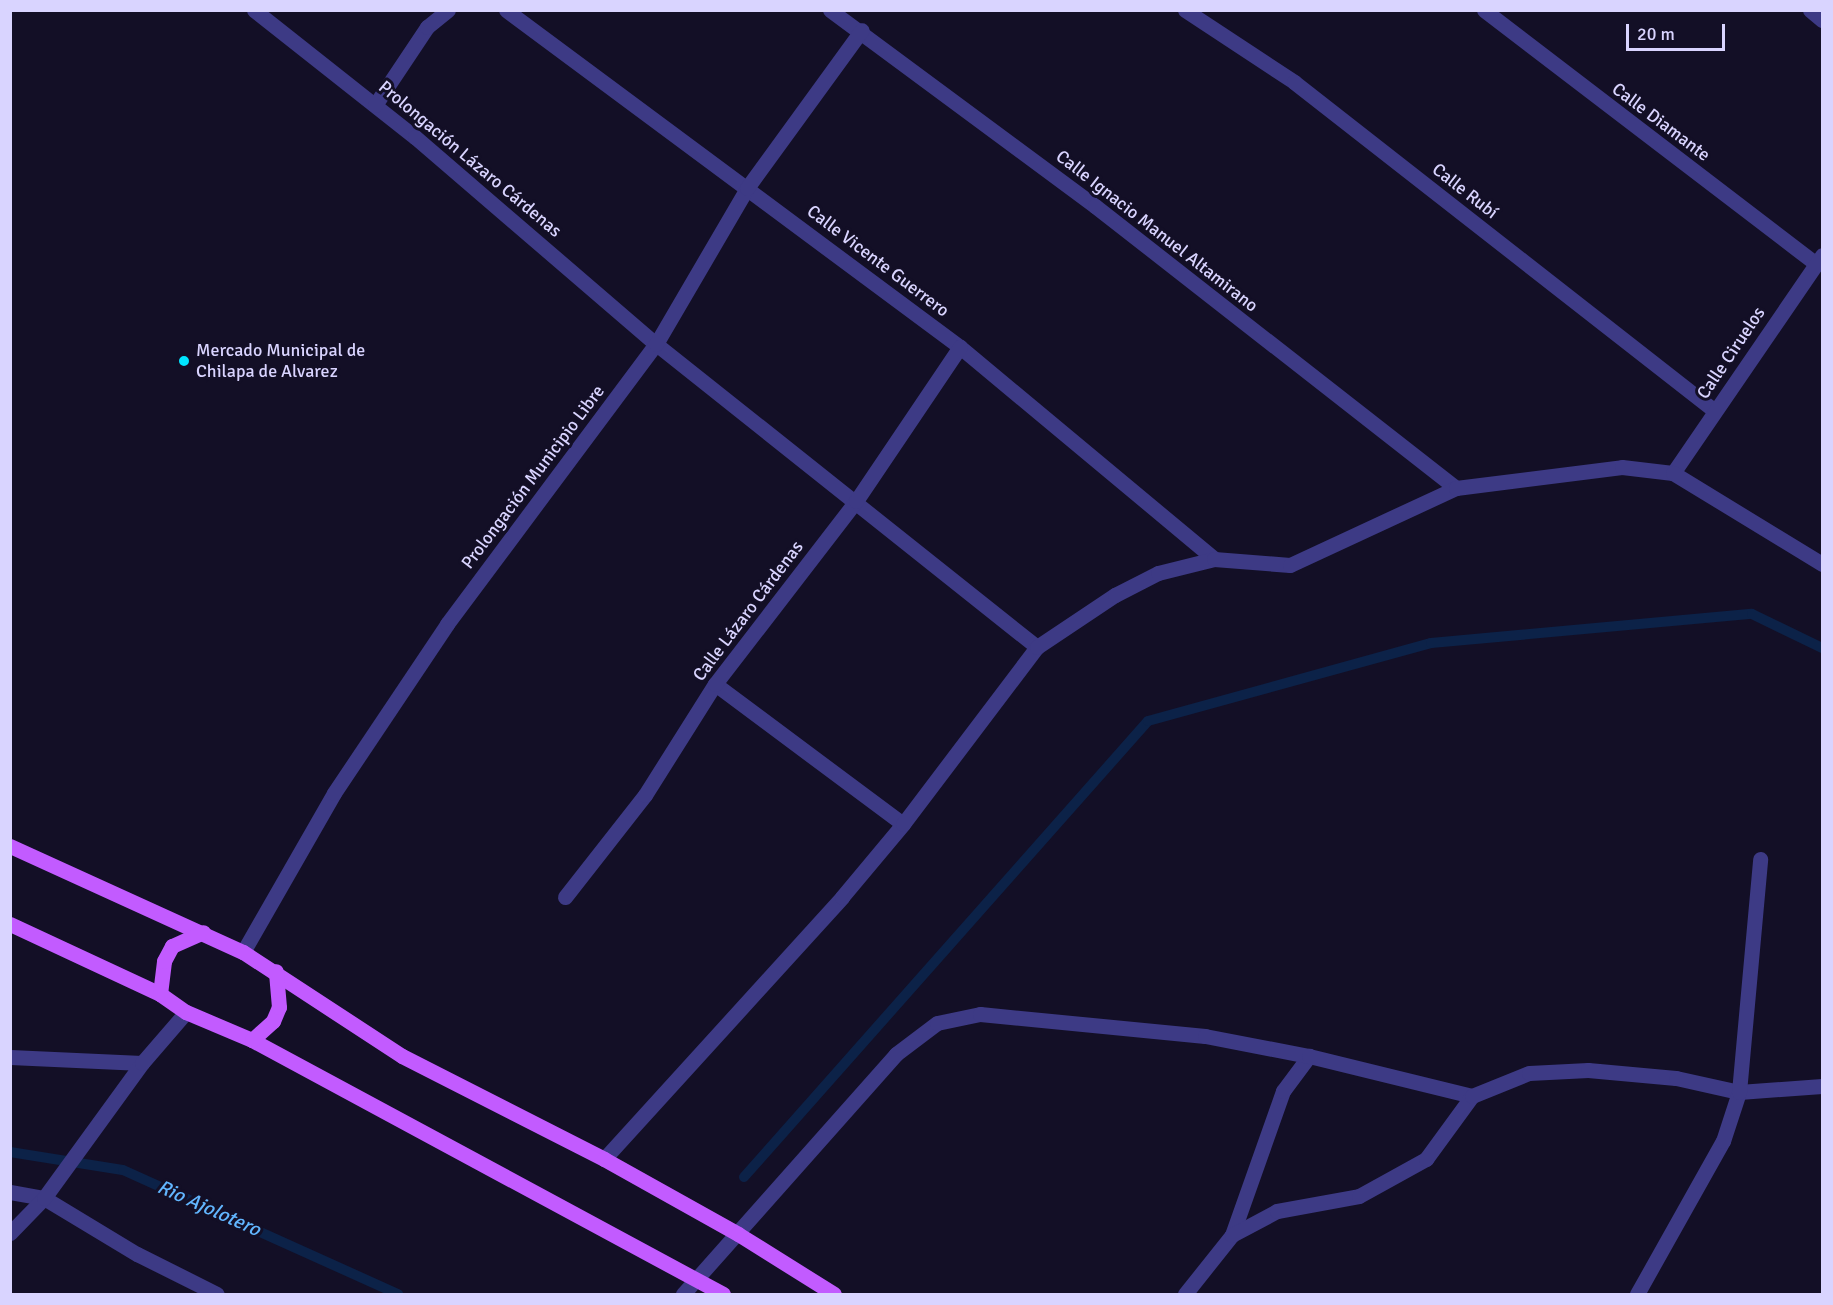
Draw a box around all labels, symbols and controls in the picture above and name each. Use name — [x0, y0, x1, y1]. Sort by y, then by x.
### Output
scale bar — [1629, 12, 1728, 50]
text: 20 m — [1637, 23, 1675, 45]
street label: Prolongación Lázaro Cárdenas — [374, 76, 566, 242]
street label: Calle Diamante — [1608, 78, 1714, 166]
street label: Calle Ignacio Manuel Altamirano — [1052, 145, 1262, 317]
street label: Calle Rubí — [1428, 159, 1502, 223]
street label: Calle Vicente Guerrero — [803, 200, 953, 322]
street label: Calle Ciruelos — [1692, 303, 1770, 403]
place label: Mercado Municipal de Chilapa de Alvarez — [196, 340, 365, 382]
marker: Mercado Municipal de Chilapa de Alvarez — [177, 354, 191, 368]
street label: Prolongación Municipio Libre — [457, 381, 609, 573]
street label: Calle Lázaro Cárdenas — [688, 537, 808, 685]
water label: Rio Ajolotero — [154, 1175, 264, 1241]

